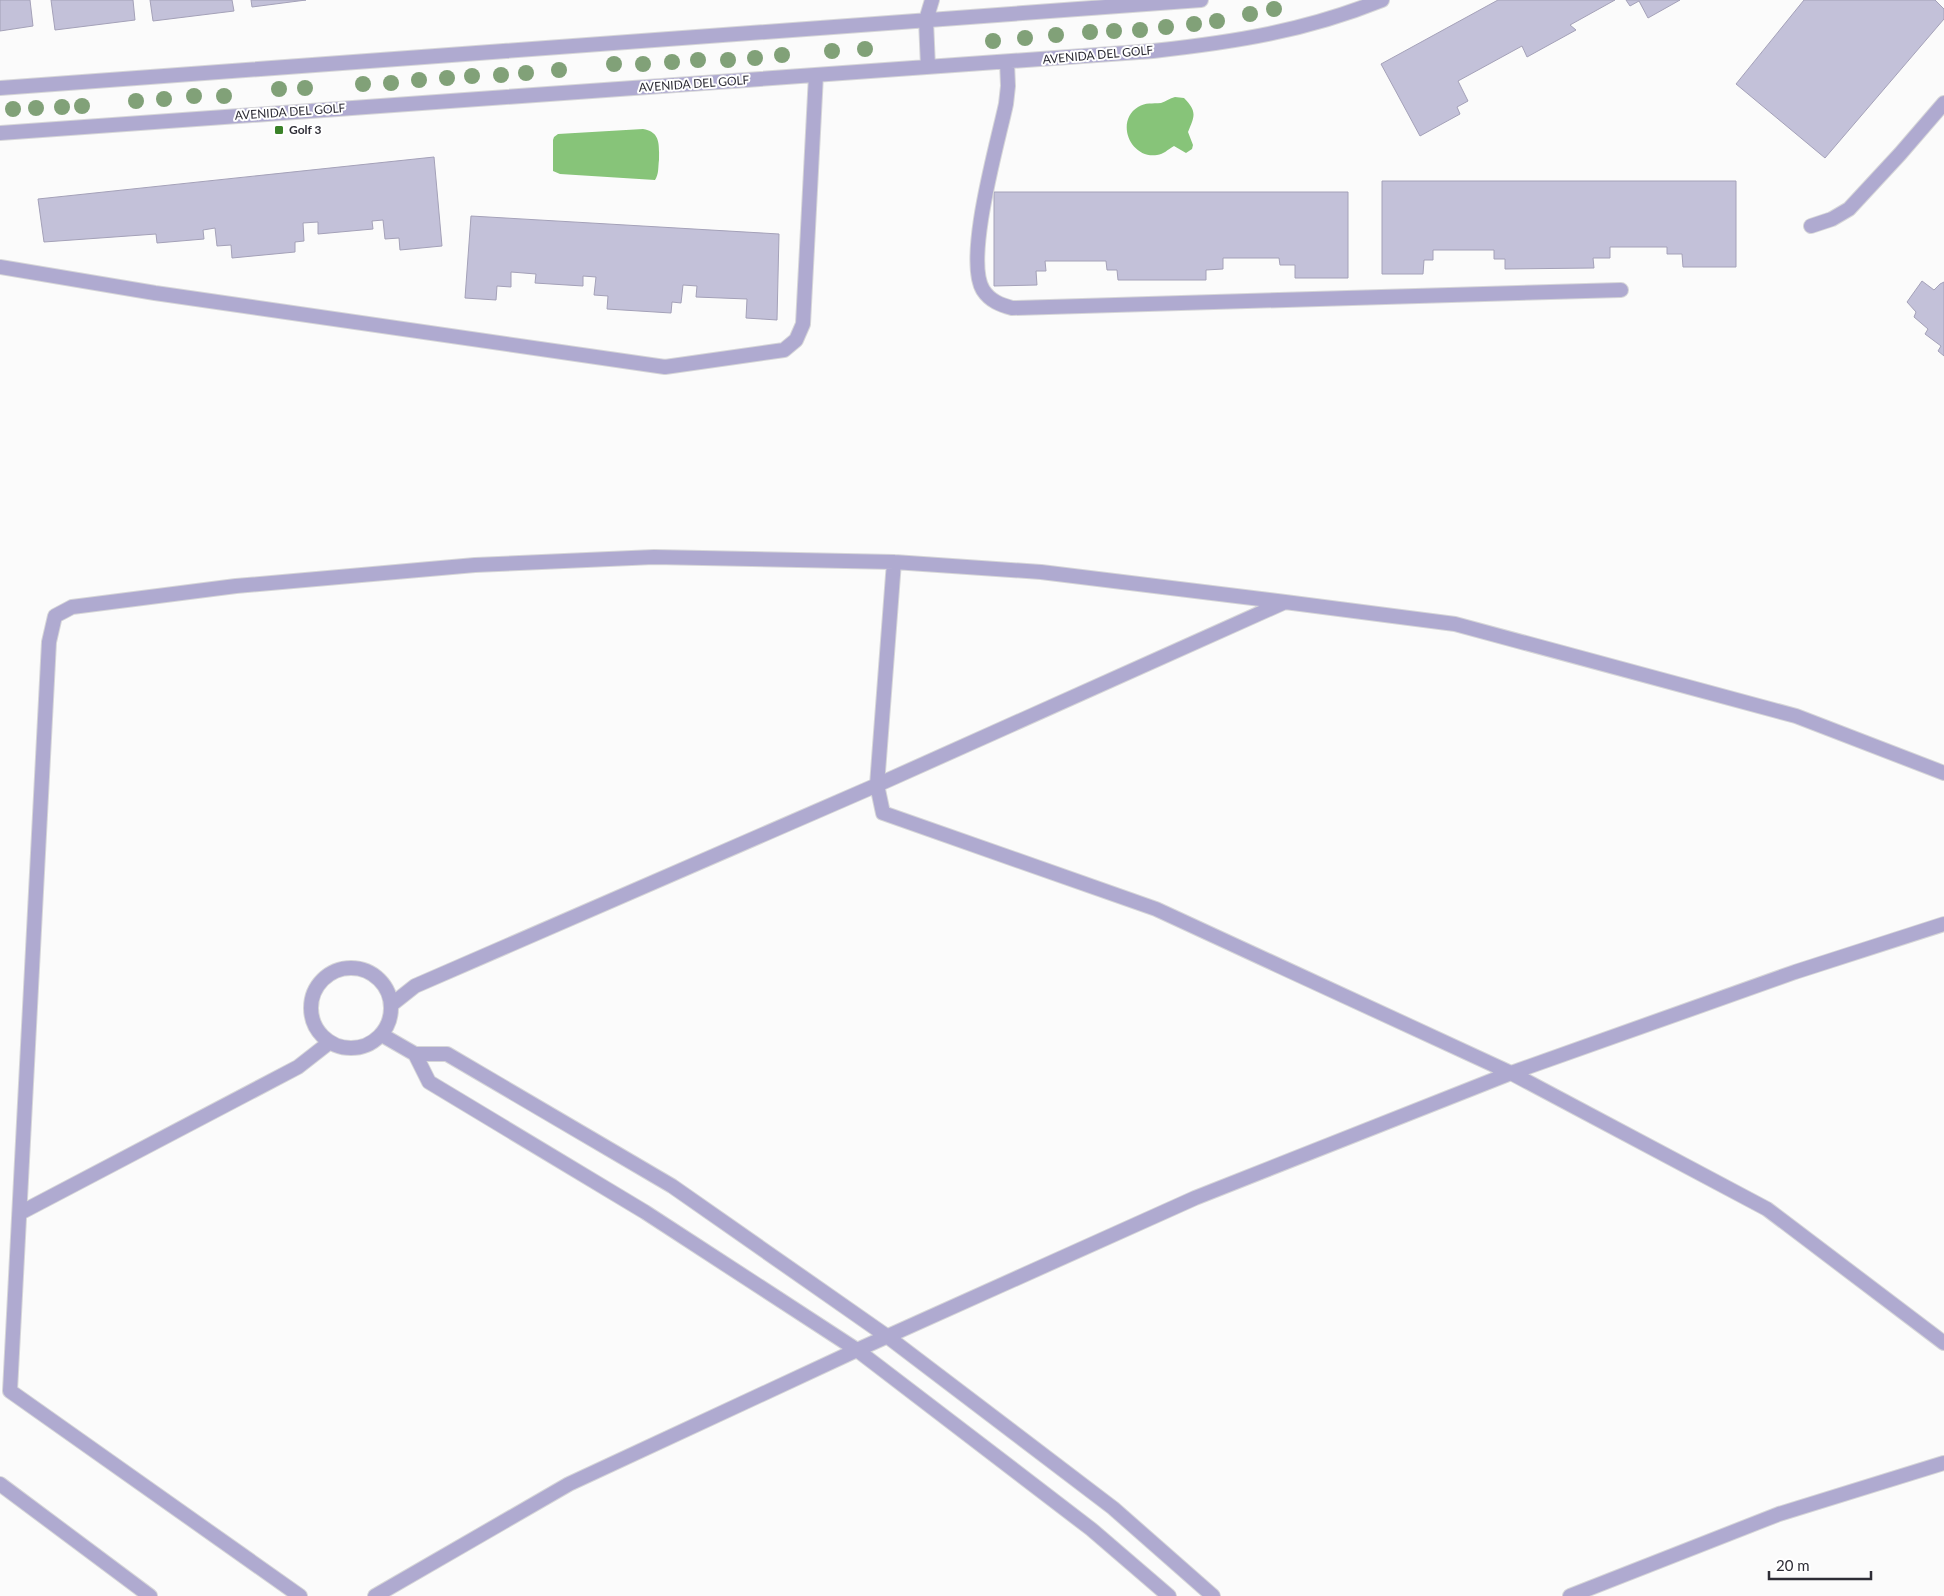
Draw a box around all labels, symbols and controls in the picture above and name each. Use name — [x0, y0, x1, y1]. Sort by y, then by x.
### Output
street label: AVENIDA DEL GOLF — [1042, 42, 1154, 67]
street label: AVENIDA DEL GOLF — [638, 72, 750, 95]
street label: AVENIDA DEL GOLF — [234, 100, 346, 123]
place label: Golf 3 — [289, 122, 322, 137]
marker: Golf 3 — [273, 124, 285, 136]
scale bar — [1769, 1548, 1872, 1580]
text: 20 m — [1776, 1556, 1810, 1574]

